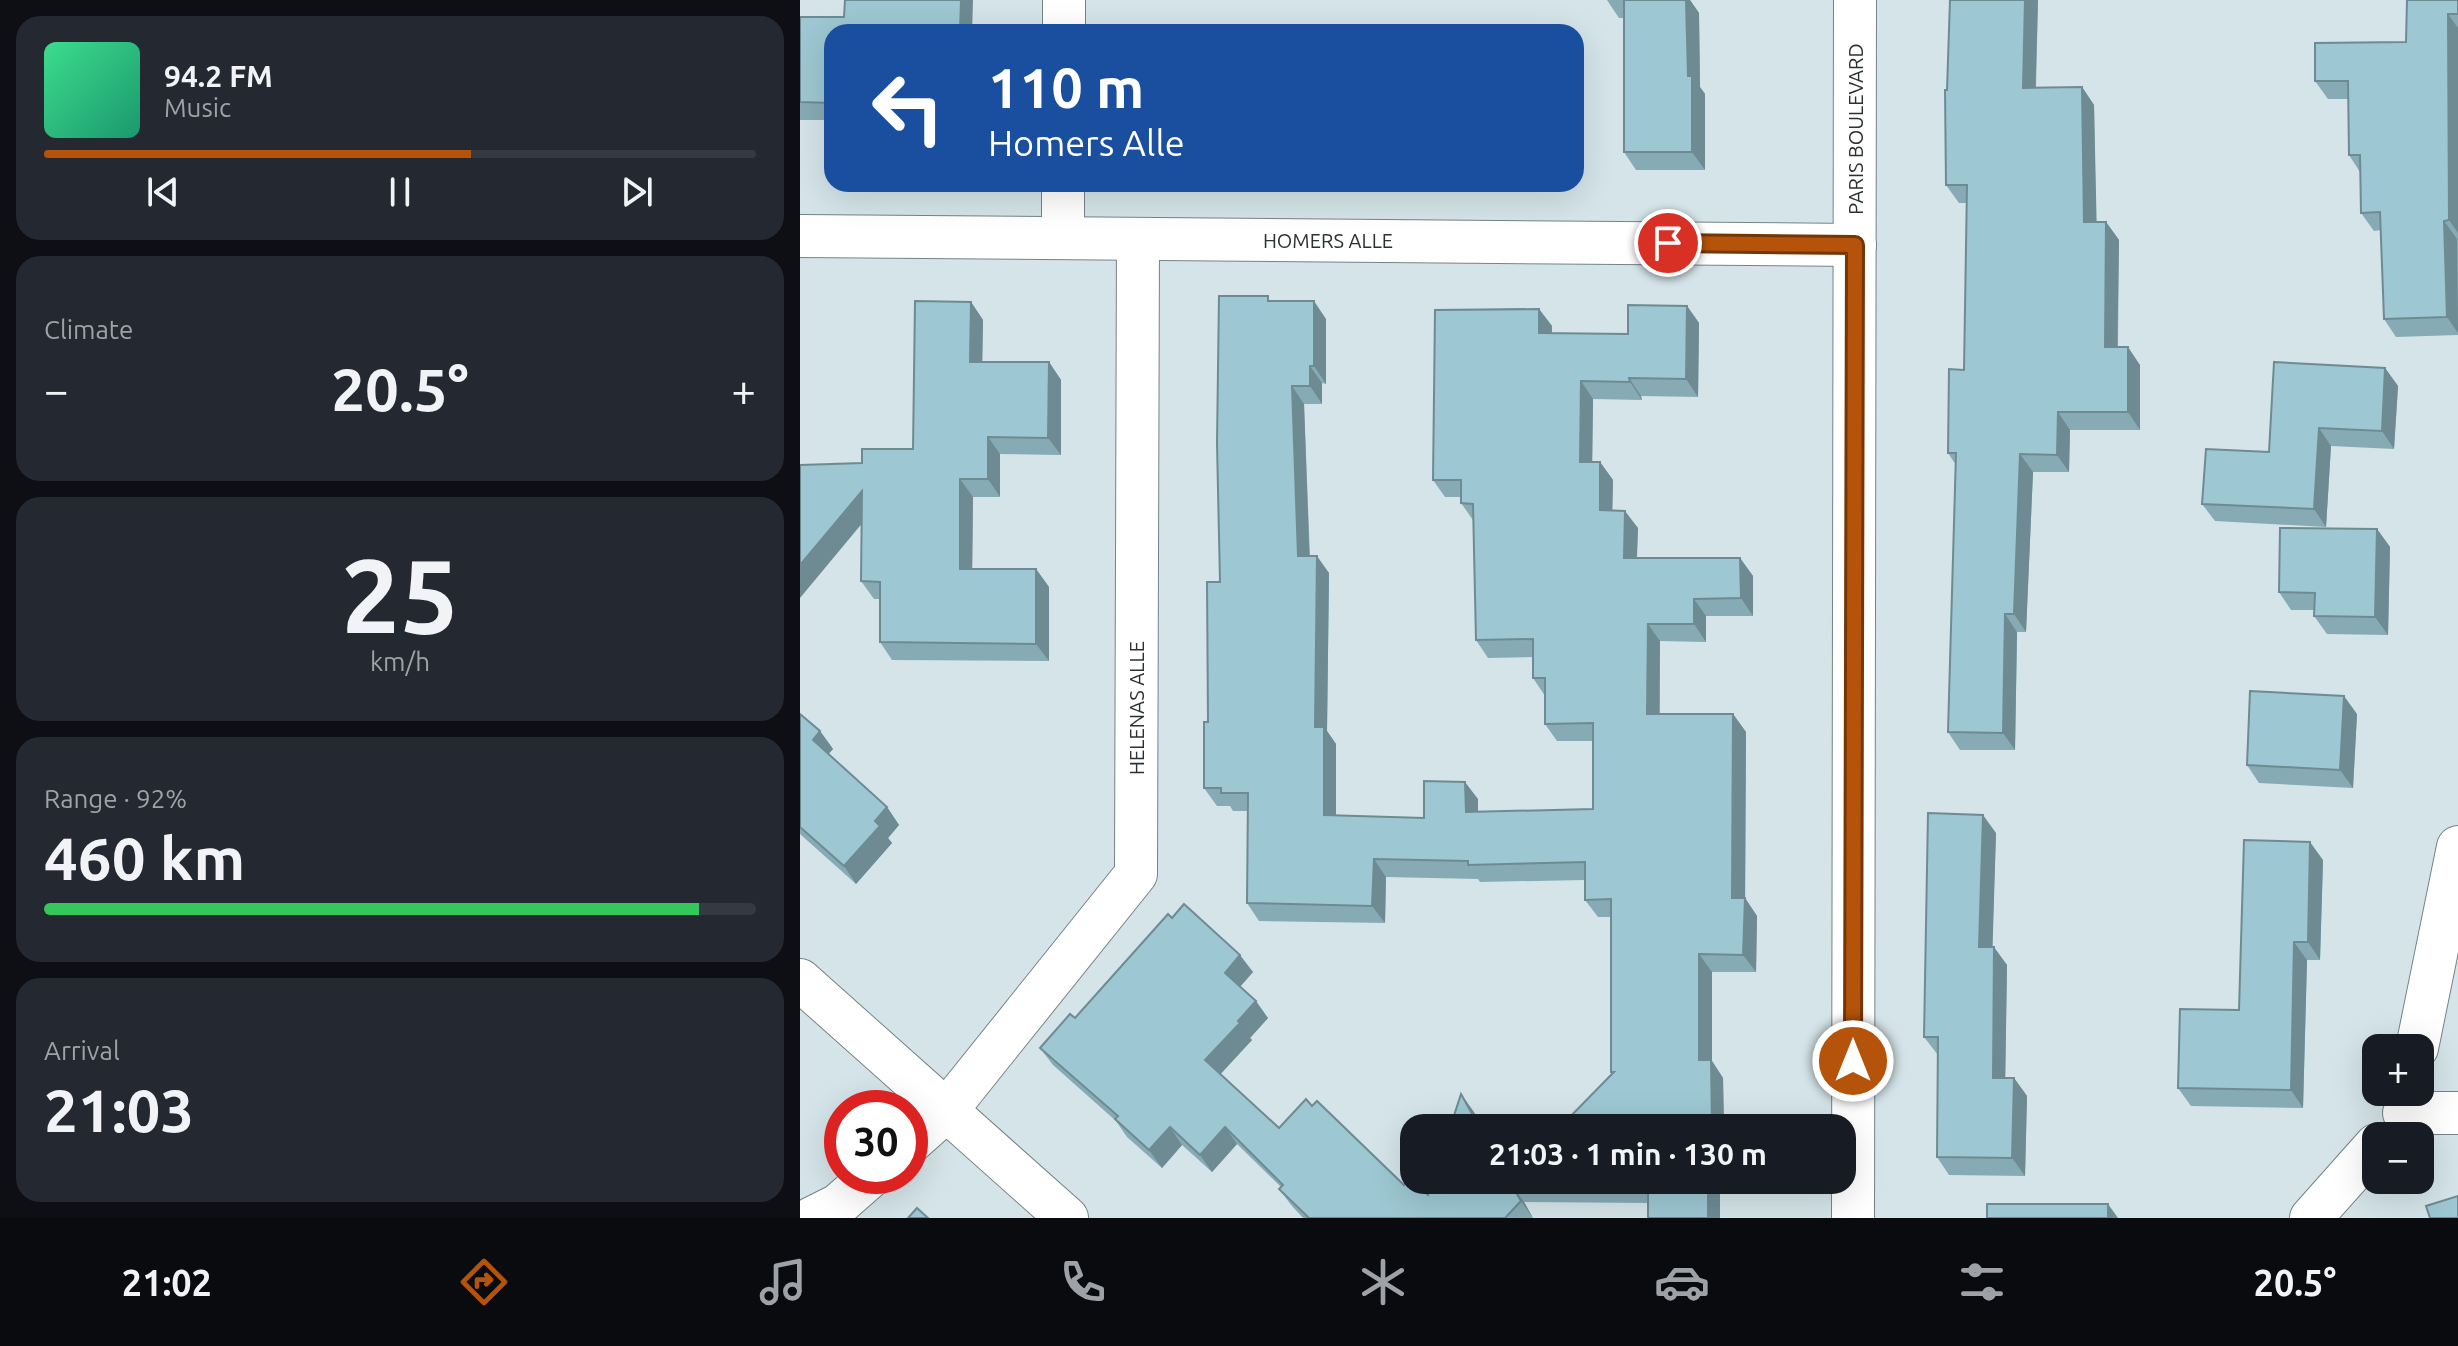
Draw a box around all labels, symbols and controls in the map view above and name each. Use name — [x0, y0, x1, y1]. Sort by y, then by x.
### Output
street label: PARIS BOULEVARD — [1844, 43, 1867, 215]
icon: left — [856, 56, 960, 160]
text: 110 m — [988, 56, 1144, 119]
text: 94.2 FM — [164, 59, 273, 93]
text: Music — [164, 93, 231, 122]
text: Homers Alle — [988, 122, 1185, 163]
icon: previous — [141, 170, 185, 214]
icon: pause — [378, 170, 422, 214]
icon: next — [615, 170, 659, 214]
pin — [1634, 209, 1702, 277]
icon: arrive — [1646, 221, 1690, 265]
street label: HOMERS ALLE — [1263, 229, 1393, 252]
text: Climate — [44, 315, 133, 344]
text: 20.5° — [331, 355, 469, 422]
text: − — [44, 365, 69, 414]
text: + — [731, 365, 756, 414]
text: 25 — [341, 536, 459, 653]
street label: HELENAS ALLE — [1125, 641, 1148, 775]
text: km/h — [370, 647, 430, 676]
text: Range · 92% — [44, 784, 187, 813]
text: 460 km — [44, 824, 245, 891]
position arrow — [1811, 1019, 1895, 1103]
map controls — [2362, 1034, 2434, 1194]
button: + — [2362, 1034, 2434, 1106]
text: Arrival — [44, 1036, 120, 1065]
text: 21:03 — [44, 1076, 194, 1143]
speed limit sign: 30 — [824, 1090, 928, 1194]
button: − — [2362, 1122, 2434, 1194]
text: 21:03 · 1 min · 130 m — [1489, 1137, 1767, 1171]
icon: directions — [456, 1254, 512, 1310]
icon: music — [755, 1254, 811, 1310]
icon: phone — [1055, 1254, 1111, 1310]
icon: climate — [1355, 1254, 1411, 1310]
icon: car — [1654, 1254, 1710, 1310]
icon: filters — [1954, 1254, 2010, 1310]
text: 21:02 — [122, 1262, 212, 1303]
text: 20.5° — [2254, 1262, 2336, 1303]

